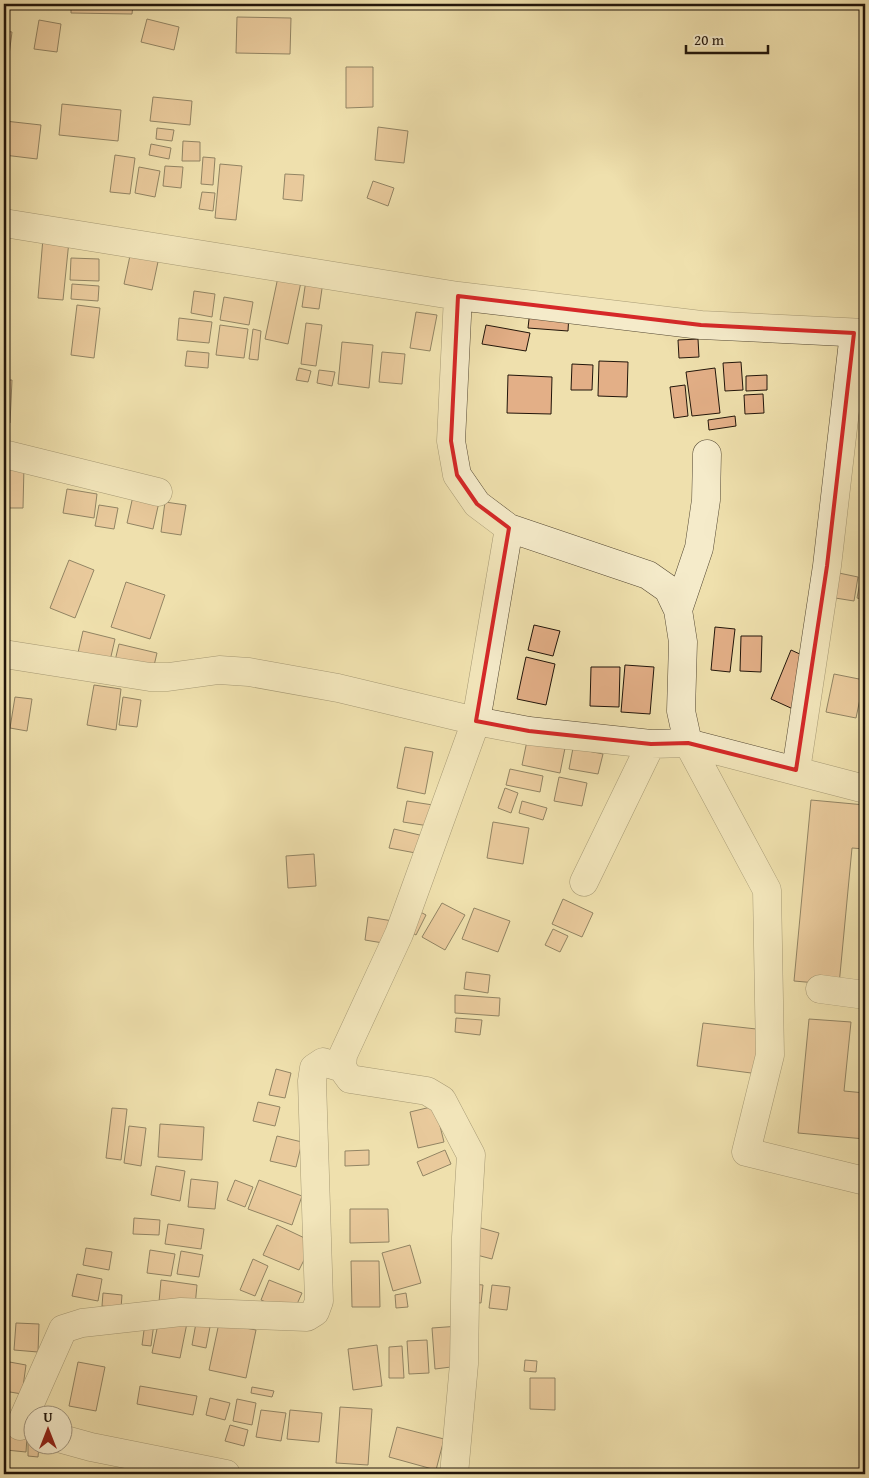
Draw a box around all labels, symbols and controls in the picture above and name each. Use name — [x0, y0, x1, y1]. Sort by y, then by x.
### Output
scale bar — [686, 22, 769, 54]
text: 20 m — [694, 29, 725, 50]
north arrow — [22, 1406, 72, 1456]
text: U — [43, 1407, 53, 1427]

